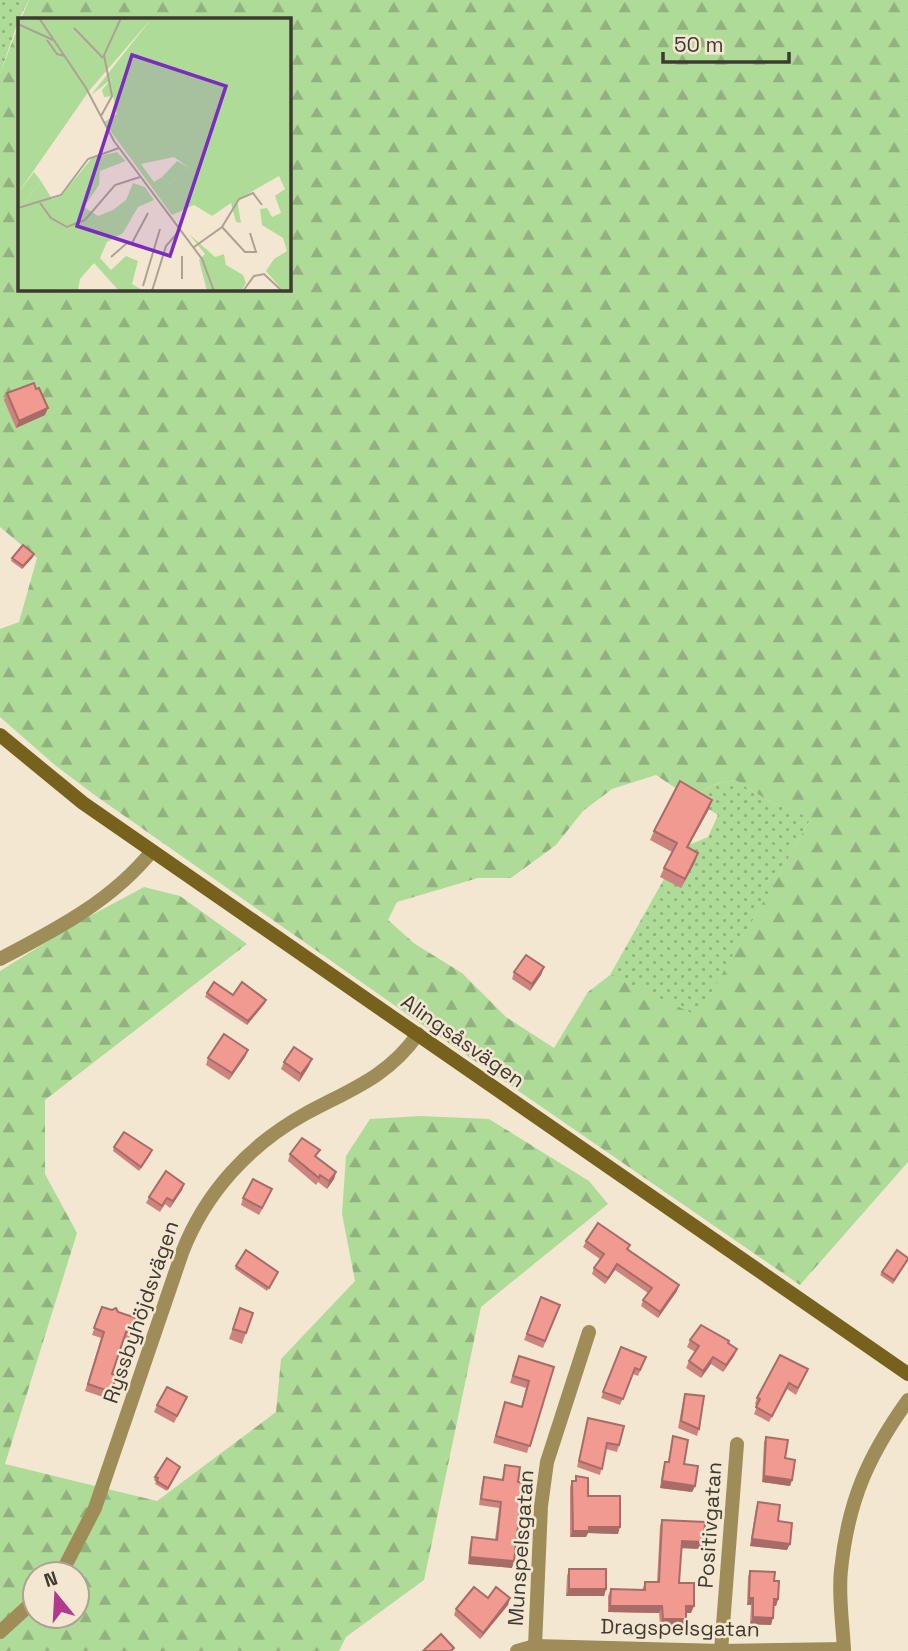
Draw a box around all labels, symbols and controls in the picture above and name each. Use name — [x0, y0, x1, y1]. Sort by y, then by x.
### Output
inset map — [18, 18, 290, 290]
scale bar — [663, 21, 789, 65]
text: 50 m — [674, 31, 724, 58]
street label: Alingsåsvägen — [396, 988, 530, 1093]
street label: Ryssbyhöjdsvägen — [97, 1217, 184, 1407]
street label: Positivgatan — [692, 1461, 727, 1589]
street label: Munspelsgatan — [502, 1469, 539, 1627]
north arrow — [21, 1560, 91, 1630]
text: N — [41, 1565, 61, 1593]
street label: Dragspelsgatan — [600, 1613, 760, 1642]

